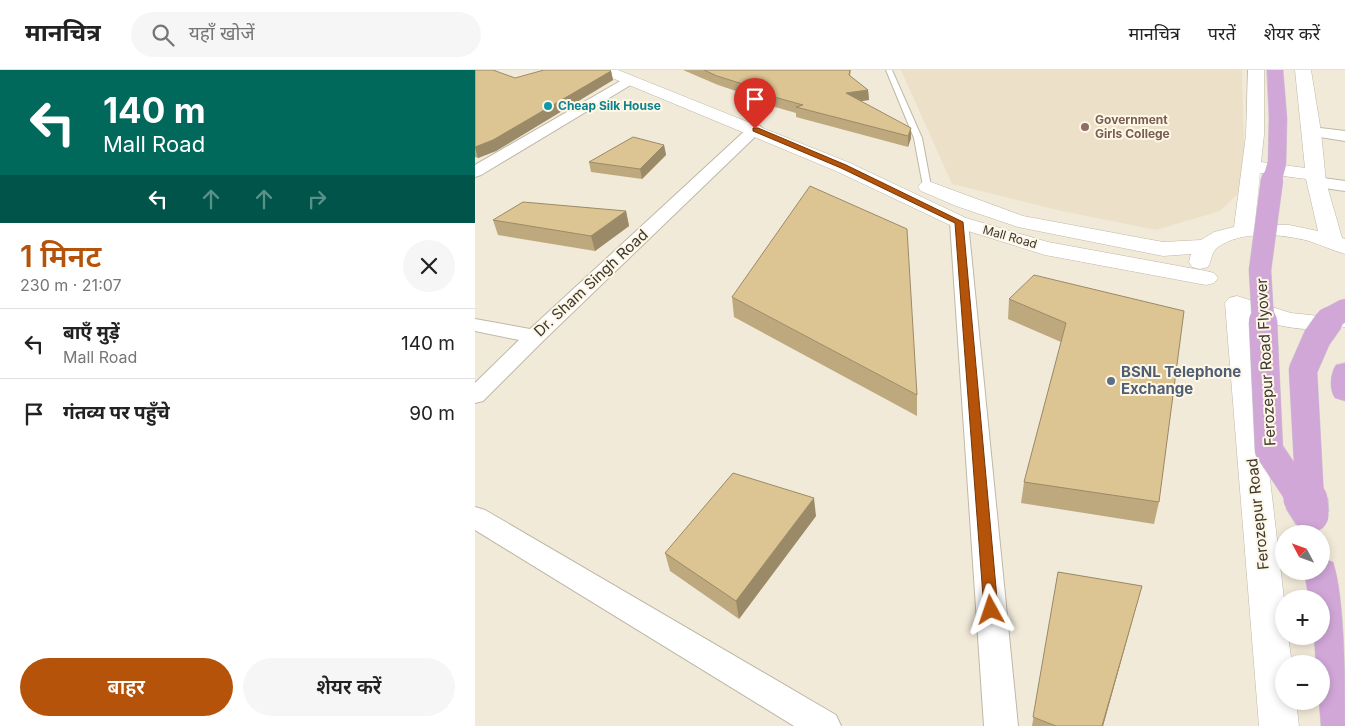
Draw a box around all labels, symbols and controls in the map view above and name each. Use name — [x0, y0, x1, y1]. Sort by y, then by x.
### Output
search box — [131, 12, 481, 57]
text: मानचित्र — [25, 18, 101, 47]
icon: search — [149, 21, 177, 49]
text: यहाँ खोजें — [189, 22, 255, 45]
text: मानचित्र — [1128, 23, 1180, 44]
text: परतें — [1208, 23, 1236, 44]
text: शेयर करें — [1264, 23, 1320, 44]
pin — [734, 78, 776, 129]
icon: arrive — [741, 85, 769, 113]
text: 140 m — [103, 89, 206, 131]
icon: left — [20, 90, 85, 155]
place label: Cheap Silk House — [558, 98, 661, 113]
marker: Cheap Silk House — [542, 100, 554, 112]
place label: Government Girls College — [1095, 112, 1170, 141]
marker: Government Girls College — [1079, 121, 1091, 133]
text: Mall Road — [103, 131, 205, 157]
icon: left — [144, 185, 172, 213]
icon: ahead — [197, 185, 225, 213]
icon: ahead — [250, 185, 278, 213]
icon: right — [303, 185, 331, 213]
street label: Mall Road — [981, 222, 1039, 251]
street label: Dr. Sham Singh Road — [530, 225, 652, 340]
text: 1 मिनट — [20, 238, 101, 274]
button: close — [403, 240, 455, 292]
text: 230 m · 21:07 — [20, 275, 122, 295]
street label: Ferozepur Road Flyover — [1252, 277, 1279, 447]
text: बाएँ मुड़ें — [63, 321, 120, 344]
icon: left — [20, 330, 48, 358]
text: 140 m — [401, 332, 455, 355]
text: Mall Road — [63, 347, 137, 367]
place label: BSNL Telephone Exchange — [1121, 362, 1241, 398]
marker: BSNL Telephone Exchange — [1105, 375, 1117, 387]
icon: arrive — [20, 400, 48, 428]
text: गंतव्य पर पहुँचे — [63, 401, 170, 424]
text: 90 m — [409, 402, 455, 425]
street label: Ferozepur Road — [1242, 457, 1273, 571]
north arrow — [1275, 525, 1330, 580]
map controls — [1275, 525, 1330, 710]
position arrow — [964, 583, 1016, 635]
button: + — [1275, 590, 1330, 645]
button: − — [1275, 655, 1330, 710]
button: बाहर — [20, 658, 233, 716]
button: शेयर करें — [243, 658, 455, 716]

